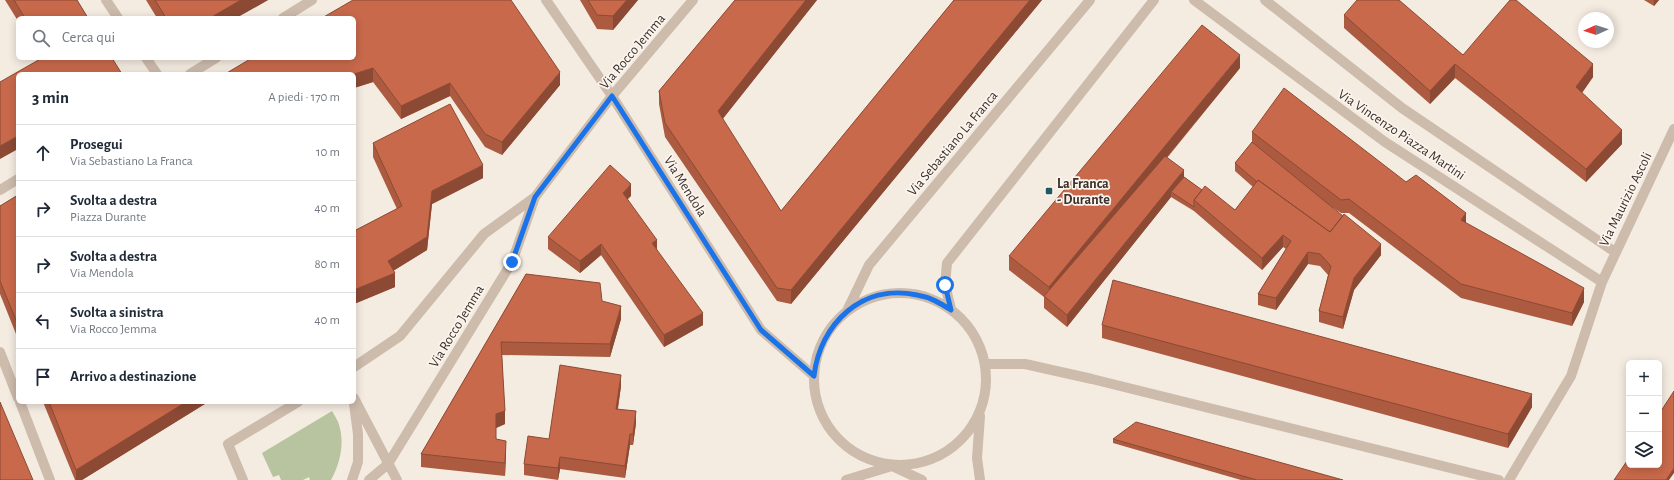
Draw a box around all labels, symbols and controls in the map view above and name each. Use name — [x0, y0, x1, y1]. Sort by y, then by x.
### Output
street label: Via Rocco Jemma — [597, 11, 668, 92]
north arrow — [1578, 12, 1614, 48]
search box — [16, 16, 356, 60]
icon: search — [30, 27, 52, 49]
text: Cerca qui — [62, 30, 115, 45]
street label: Via Vincenzo Piazza Martini — [1335, 87, 1468, 183]
street label: Via Sebastiano La Franca — [905, 88, 1001, 199]
text: 3 min — [32, 89, 69, 106]
text: A piedi · 170 m — [268, 91, 340, 104]
text: Prosegui — [70, 137, 123, 152]
icon: ahead — [32, 142, 54, 164]
text: 10 m — [316, 146, 340, 159]
street label: Via Maurizio Ascoli — [1597, 150, 1655, 249]
street label: Via Mendola — [661, 154, 710, 220]
text: Via Sebastiano La Franca — [70, 155, 193, 168]
place label: La Franca - Durante — [1057, 177, 1110, 207]
marker: La Franca - Durante — [1044, 186, 1054, 196]
text: Svolta a destra — [70, 193, 157, 208]
icon: right — [32, 198, 54, 220]
text: 40 m — [314, 202, 340, 215]
text: Piazza Durante — [70, 211, 146, 224]
text: Svolta a destra — [70, 249, 157, 264]
route end — [503, 253, 521, 271]
icon: right — [32, 254, 54, 276]
text: 80 m — [314, 258, 340, 271]
text: Via Mendola — [70, 267, 134, 280]
route start — [936, 276, 954, 294]
street label: Via Rocco Jemma — [427, 282, 487, 370]
text: Svolta a sinistra — [70, 305, 164, 320]
icon: left — [32, 310, 54, 332]
text: 40 m — [314, 314, 340, 327]
text: Via Rocco Jemma — [70, 323, 157, 336]
map controls — [1626, 360, 1662, 468]
button: + — [1626, 360, 1662, 396]
icon: arrive — [32, 366, 54, 388]
text: Arrivo a destinazione — [70, 369, 196, 384]
button: − — [1626, 396, 1662, 432]
button: layers — [1626, 432, 1662, 468]

